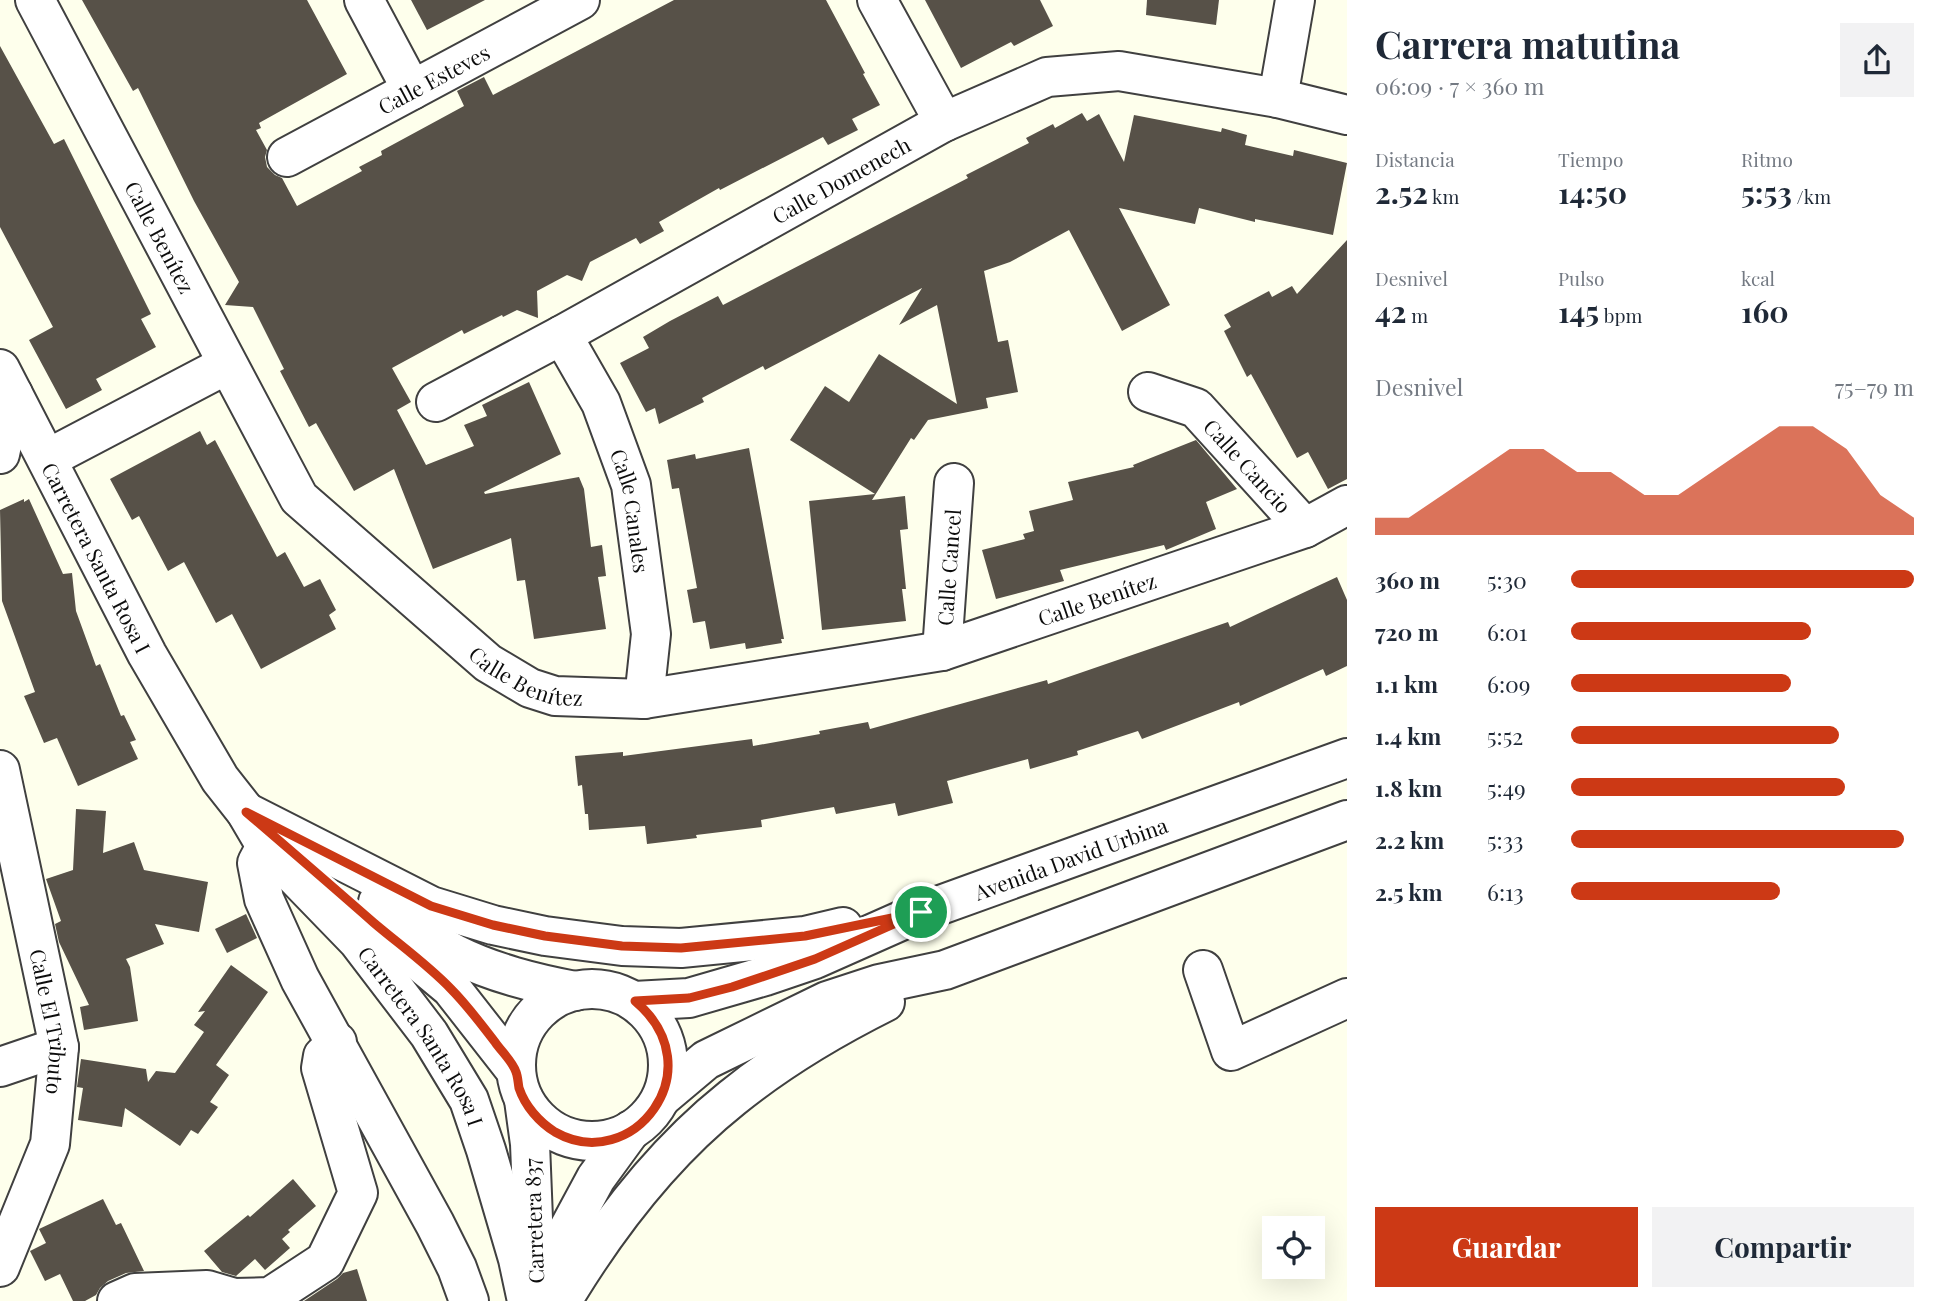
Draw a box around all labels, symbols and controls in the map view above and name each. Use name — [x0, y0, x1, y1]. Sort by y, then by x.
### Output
text: Carrera matutina — [1375, 18, 1680, 69]
button: share — [1840, 23, 1914, 97]
street label: Calle Esteves — [373, 37, 494, 120]
text: 06:09 · 7 × 360 m — [1375, 70, 1544, 101]
street label: Calle Domenech — [767, 129, 916, 229]
text: Distancia — [1375, 146, 1455, 172]
text: Tiempo — [1558, 146, 1623, 172]
text: Ritmo — [1741, 146, 1793, 172]
text: 2.52 — [1375, 172, 1428, 212]
text: 14:50 — [1558, 172, 1627, 212]
text: 5:53 — [1741, 172, 1792, 212]
street label: Calle Benítez — [119, 176, 202, 298]
text: km — [1428, 183, 1459, 209]
text: /km — [1792, 183, 1831, 209]
text: Desnivel — [1375, 265, 1448, 291]
text: Pulso — [1558, 265, 1605, 291]
text: kcal — [1741, 265, 1775, 291]
text: 42 — [1375, 291, 1407, 331]
text: 145 — [1558, 291, 1599, 331]
text: 160 — [1741, 291, 1789, 331]
text: m — [1407, 302, 1428, 328]
text: bpm — [1599, 302, 1642, 328]
text: Desnivel — [1375, 371, 1463, 402]
text: 75–79 m — [1835, 371, 1914, 402]
street label: Calle Cancio — [1198, 412, 1298, 518]
street label: Calle Canales — [605, 445, 657, 575]
street label: Carretera Santa Rosa I — [36, 457, 158, 658]
street label: Calle Cancel — [930, 508, 966, 627]
text: 360 m — [1375, 564, 1440, 595]
text: 5:30 — [1487, 564, 1527, 595]
street label: Calle Benítez — [1034, 566, 1160, 632]
text: 720 m — [1375, 616, 1439, 647]
text: 6:01 — [1487, 616, 1527, 647]
street label: Calle Benítez — [464, 639, 583, 711]
text: 1.1 km — [1375, 668, 1438, 699]
text: 6:09 — [1487, 668, 1531, 699]
text: 1.4 km — [1375, 720, 1441, 751]
text: 5:52 — [1487, 720, 1523, 751]
text: 1.8 km — [1375, 772, 1442, 803]
text: 5:49 — [1487, 772, 1526, 803]
street label: Avenida David Urbina — [969, 810, 1172, 906]
text: 2.2 km — [1375, 824, 1444, 855]
text: 5:33 — [1487, 824, 1523, 855]
text: 2.5 km — [1375, 876, 1442, 907]
text: 6:13 — [1487, 876, 1524, 907]
pin — [891, 882, 951, 942]
icon: arrive — [902, 893, 940, 931]
street label: Carretera Santa Rosa I — [353, 940, 491, 1129]
street label: Calle El Tributo — [24, 946, 73, 1096]
street label: Carretera 837 — [517, 1157, 549, 1284]
button: Guardar — [1375, 1207, 1638, 1287]
button: Compartir — [1652, 1207, 1914, 1287]
map controls — [1262, 1216, 1325, 1279]
button: locate — [1262, 1216, 1325, 1279]

